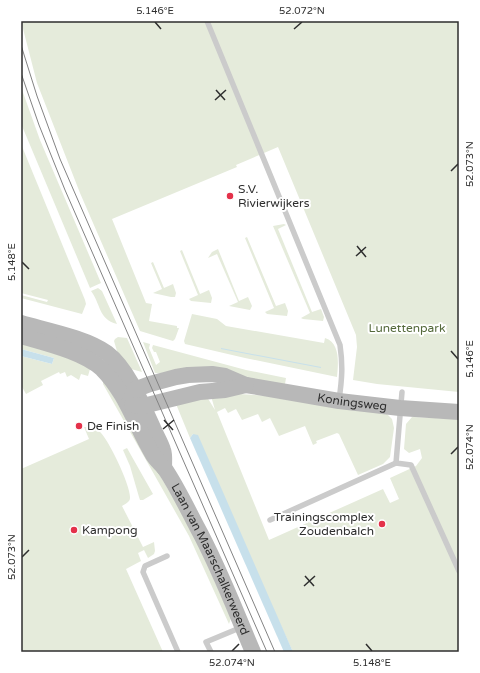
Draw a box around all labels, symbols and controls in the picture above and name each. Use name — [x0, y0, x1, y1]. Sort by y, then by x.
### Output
text: 5.146°E — [136, 5, 174, 17]
text: 52.072°N — [279, 5, 325, 17]
text: 52.073°N — [464, 141, 476, 187]
place label: S.V. Rivierwijkers — [238, 182, 310, 210]
marker: S.V. Rivierwijkers — [225, 191, 235, 201]
text: 5.148°E — [6, 243, 18, 281]
park label: Lunettenpark — [369, 321, 446, 335]
text: 5.146°E — [464, 340, 476, 378]
street label: Koningsweg — [316, 390, 388, 413]
place label: De Finish — [87, 419, 139, 433]
marker: De Finish — [74, 421, 84, 431]
text: 52.074°N — [464, 424, 476, 470]
street label: Laan van Maarschalkerweerd — [168, 481, 252, 637]
place label: Trainingscomplex Zoudenbalch — [274, 510, 374, 538]
marker: Trainingscomplex Zoudenbalch — [377, 519, 387, 529]
place label: Kampong — [82, 523, 138, 537]
marker: Kampong — [69, 525, 79, 535]
text: 52.073°N — [6, 534, 18, 580]
text: 52.074°N — [209, 657, 255, 669]
text: 5.148°E — [353, 657, 391, 669]

